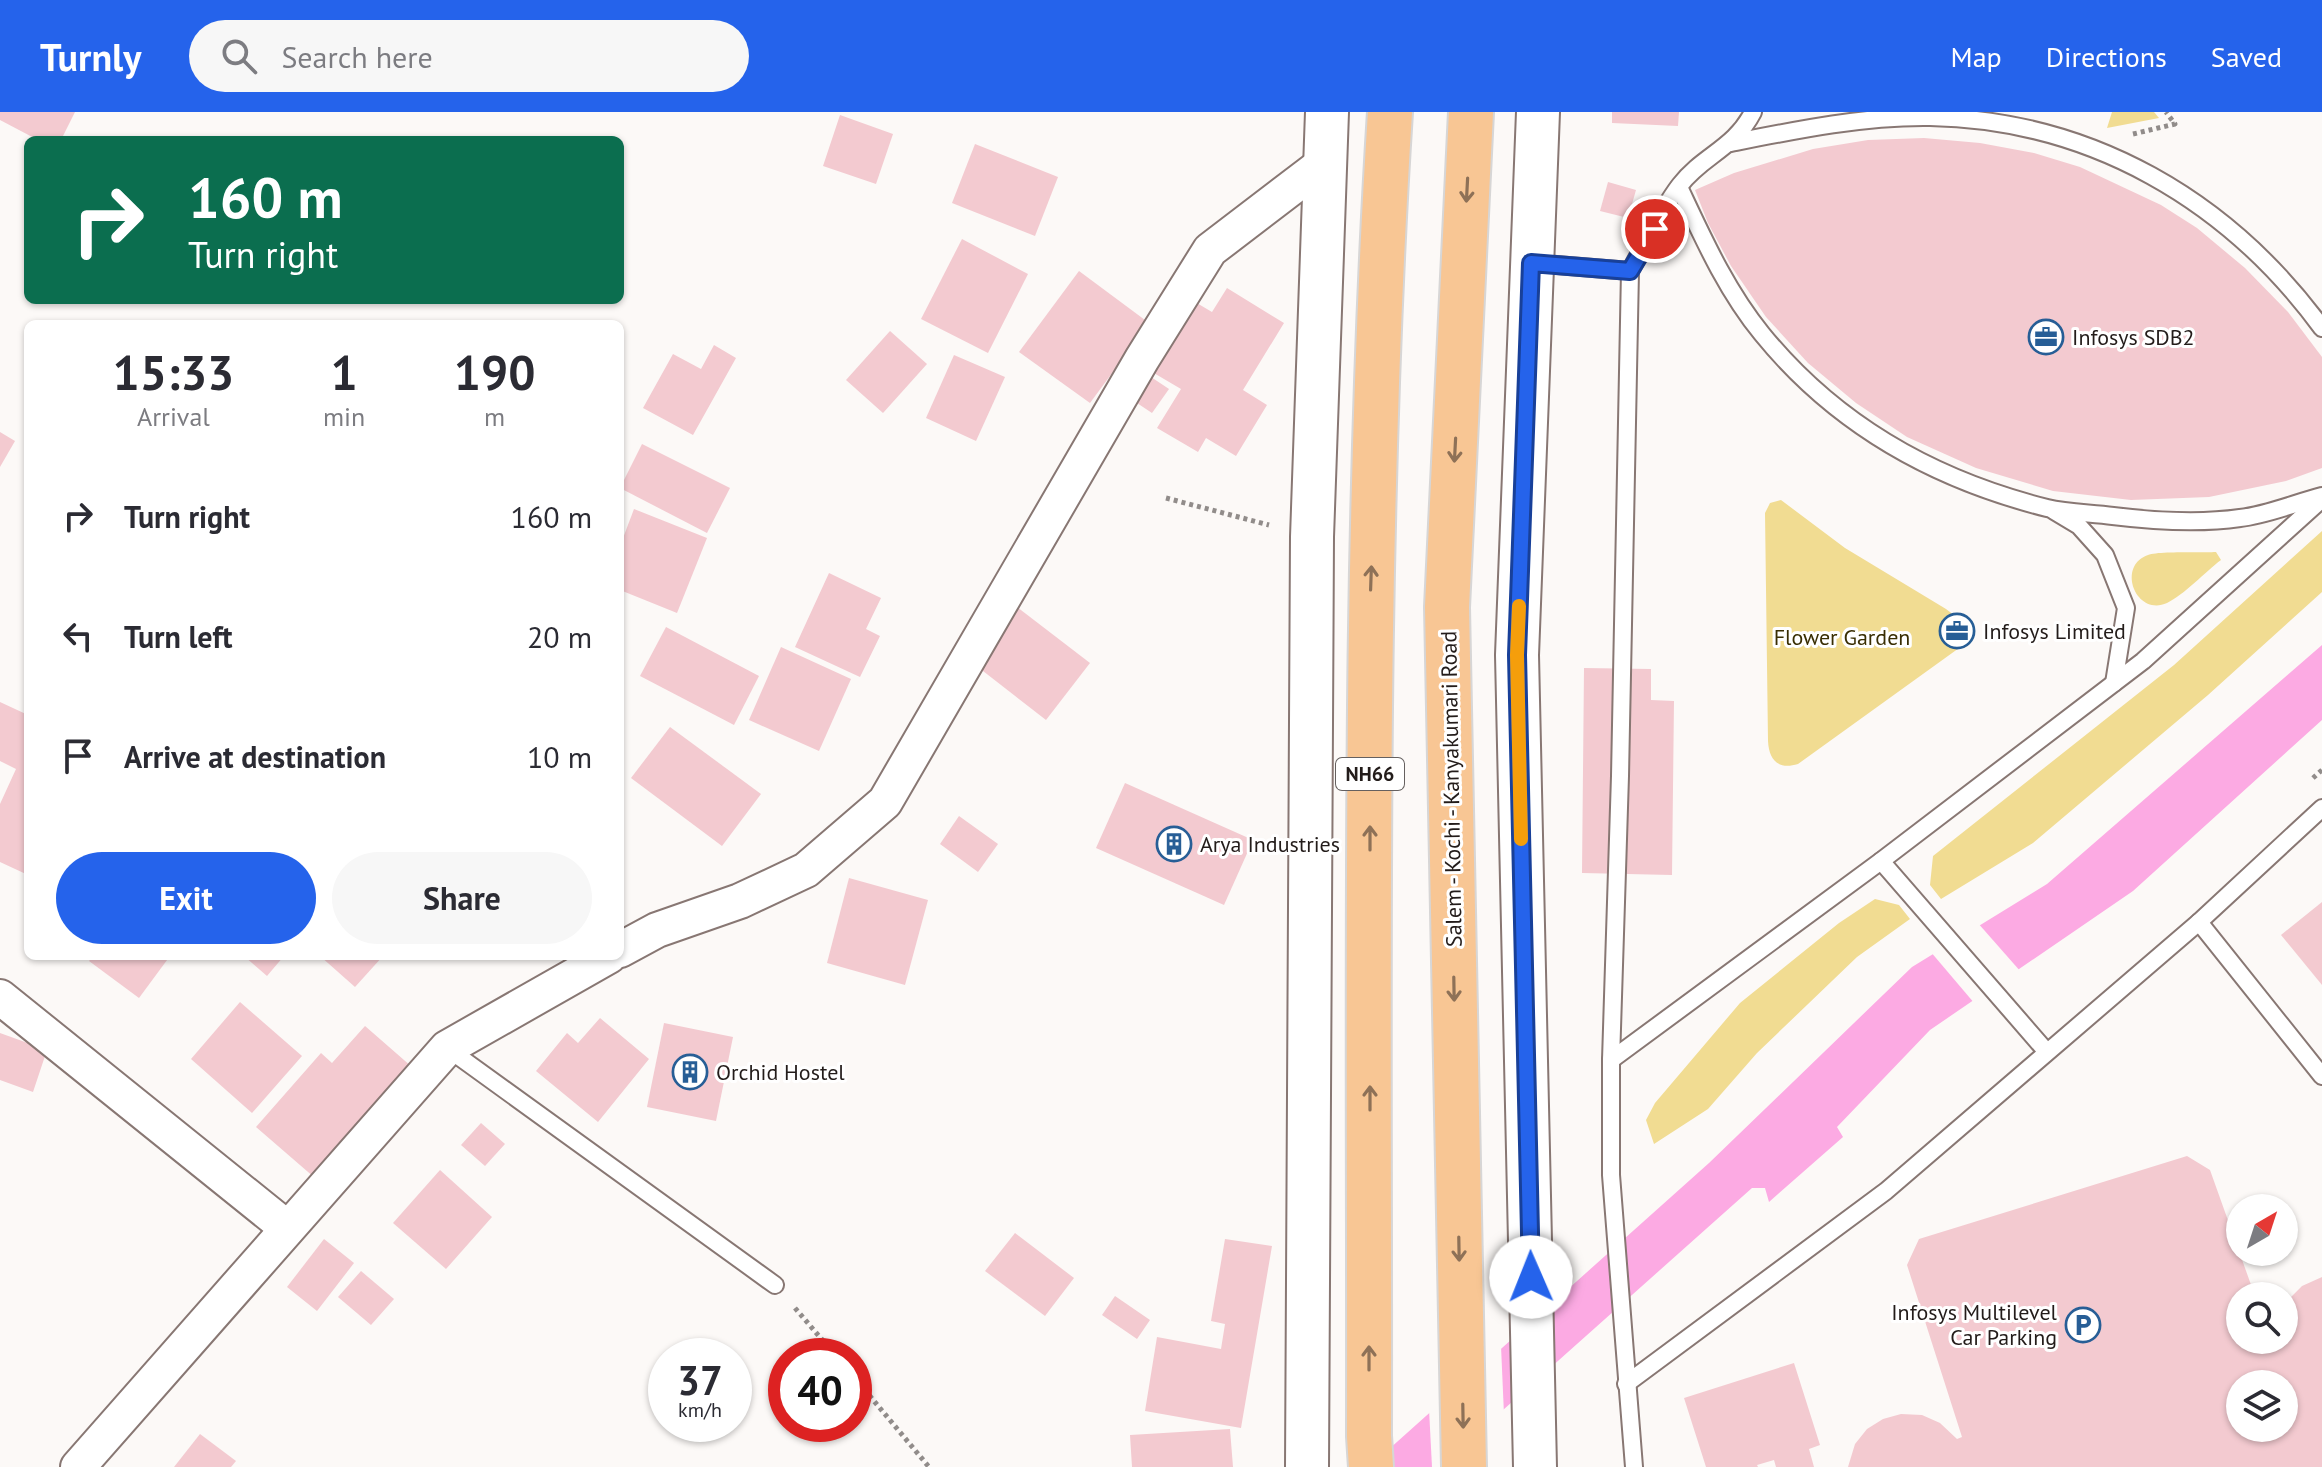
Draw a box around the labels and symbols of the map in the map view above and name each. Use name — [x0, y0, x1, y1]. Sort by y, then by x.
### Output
one-way arrow — [1460, 176, 1475, 203]
pin — [1621, 195, 1689, 263]
office icon: Infosys SDB2 — [2027, 318, 2065, 356]
place label: Infosys SDB2 — [2072, 323, 2195, 351]
one-way arrow — [1447, 436, 1462, 463]
one-way arrow — [1364, 565, 1379, 592]
office icon: Infosys Limited — [1938, 612, 1976, 650]
place label: Infosys Limited — [1983, 617, 2126, 645]
park label: Flower Garden — [1774, 623, 1910, 651]
street label: Salem - Kochi - Kanyakumari Road — [1434, 631, 1468, 947]
road number: NH66 — [1336, 758, 1404, 790]
building icon: Arya Industries — [1155, 825, 1193, 863]
one-way arrow — [1362, 825, 1378, 852]
place label: Arya Industries — [1200, 830, 1340, 858]
one-way arrow — [1447, 975, 1462, 1002]
building icon: Orchid Hostel — [671, 1053, 709, 1091]
place label: Orchid Hostel — [716, 1058, 845, 1086]
one-way arrow — [1362, 1085, 1378, 1112]
north arrow — [2226, 1194, 2298, 1266]
one-way arrow — [1452, 1235, 1467, 1262]
position arrow — [1489, 1235, 1573, 1319]
place label: Infosys Multilevel Car Parking — [1891, 1298, 2058, 1351]
parking icon: Infosys Multilevel Car Parking — [2064, 1306, 2102, 1344]
speed limit sign: 40 — [768, 1338, 872, 1442]
one-way arrow — [1361, 1345, 1377, 1372]
one-way arrow — [1455, 1402, 1470, 1429]

